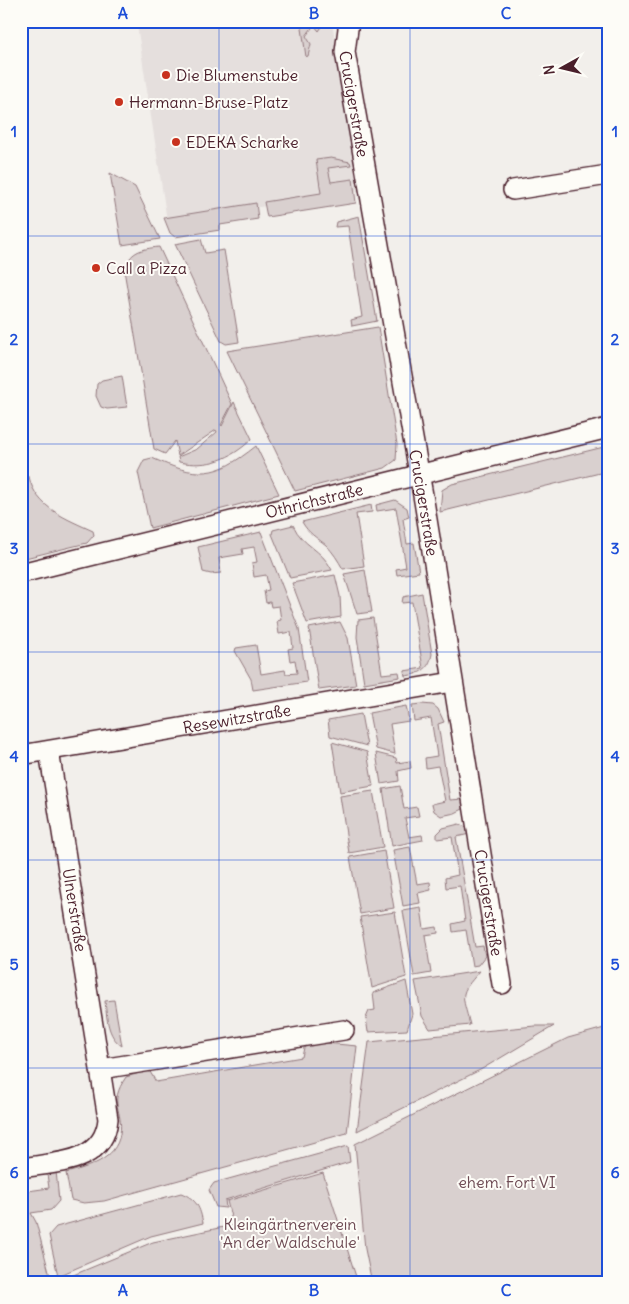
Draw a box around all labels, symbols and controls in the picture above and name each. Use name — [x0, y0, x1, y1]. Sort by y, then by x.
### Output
text: A — [118, 3, 128, 23]
text: B — [309, 3, 320, 23]
text: C — [501, 3, 512, 23]
north arrow — [536, 42, 586, 92]
street label: Crucigerstraße — [335, 49, 373, 159]
text: N — [540, 64, 559, 76]
place label: Die Blumenstube — [176, 65, 298, 85]
marker: Die Blumenstube — [160, 69, 172, 81]
place label: Hermann-Bruse-Platz — [129, 92, 289, 112]
marker: Hermann-Bruse-Platz — [113, 96, 125, 108]
text: 1 — [11, 121, 17, 141]
text: 1 — [612, 121, 618, 141]
place label: EDEKA Scharke — [186, 132, 299, 152]
marker: EDEKA Scharke — [170, 136, 182, 148]
place label: Call a Pizza — [106, 258, 187, 278]
marker: Call a Pizza — [90, 262, 102, 274]
text: 2 — [10, 329, 19, 349]
text: 2 — [611, 329, 620, 349]
street label: Crucigerstraße — [405, 448, 443, 558]
street label: Othrichstraße — [263, 479, 365, 522]
text: 3 — [9, 538, 19, 558]
text: 3 — [610, 538, 620, 558]
street label: Resewitzstraße — [181, 699, 292, 737]
text: 4 — [9, 746, 19, 766]
text: 4 — [610, 746, 620, 766]
street label: Crucigerstraße — [470, 848, 507, 957]
street label: Ulnerstraße — [59, 867, 91, 953]
text: 5 — [9, 954, 19, 974]
text: 5 — [610, 954, 620, 974]
text: 6 — [9, 1162, 19, 1182]
text: 6 — [610, 1162, 620, 1182]
park label: ehem. Fort VI — [458, 1172, 556, 1192]
park label: Kleingärtnerverein 'An der Waldschule' — [220, 1214, 360, 1252]
text: A — [118, 1280, 128, 1300]
text: B — [309, 1280, 320, 1300]
text: C — [501, 1280, 512, 1300]

